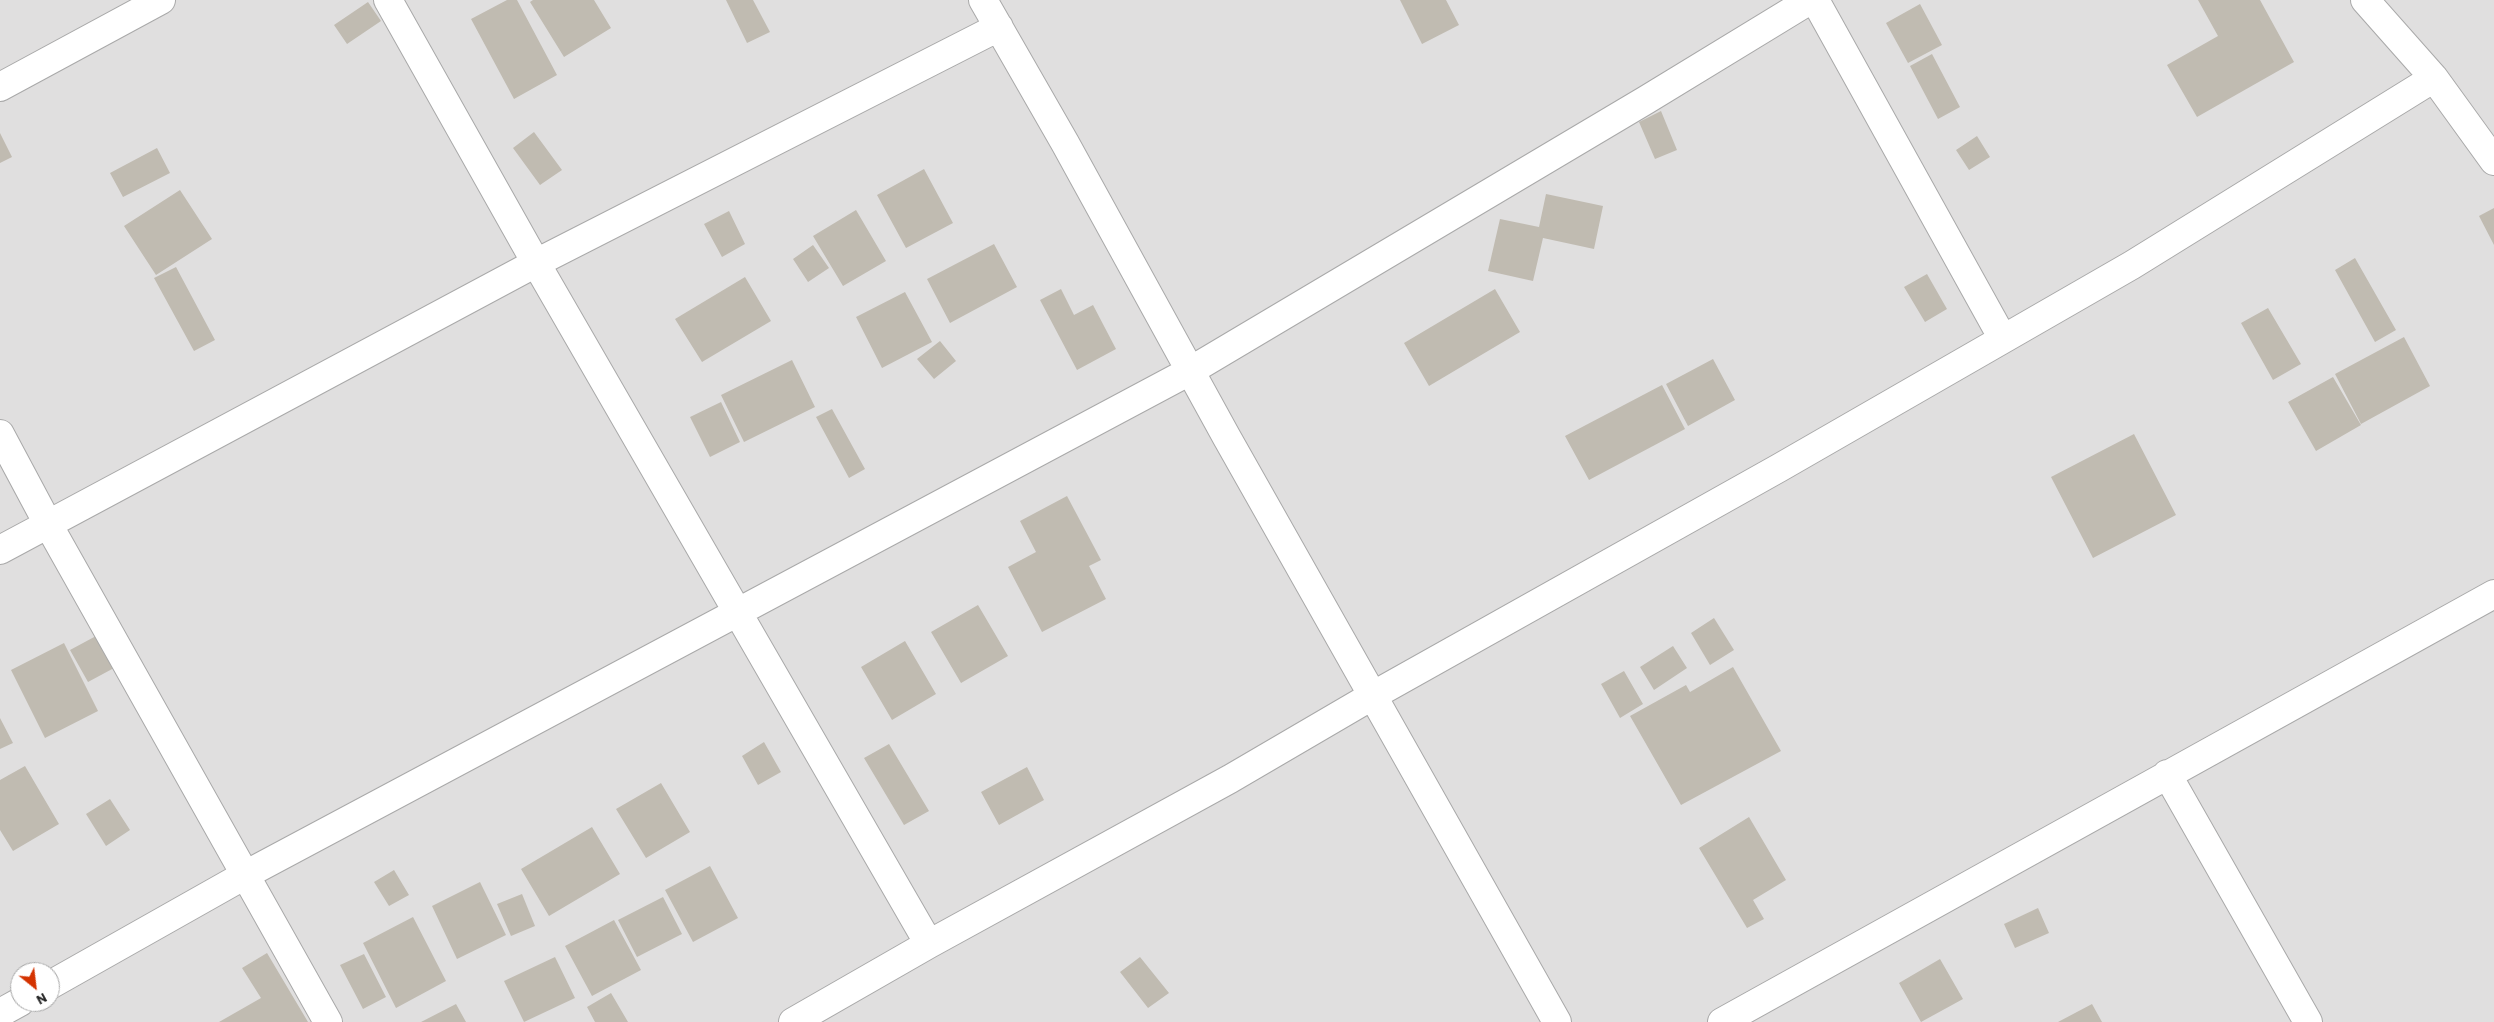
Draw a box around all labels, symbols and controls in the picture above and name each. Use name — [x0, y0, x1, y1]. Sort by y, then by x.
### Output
north arrow — [10, 962, 60, 1012]
text: N — [34, 990, 50, 1009]

